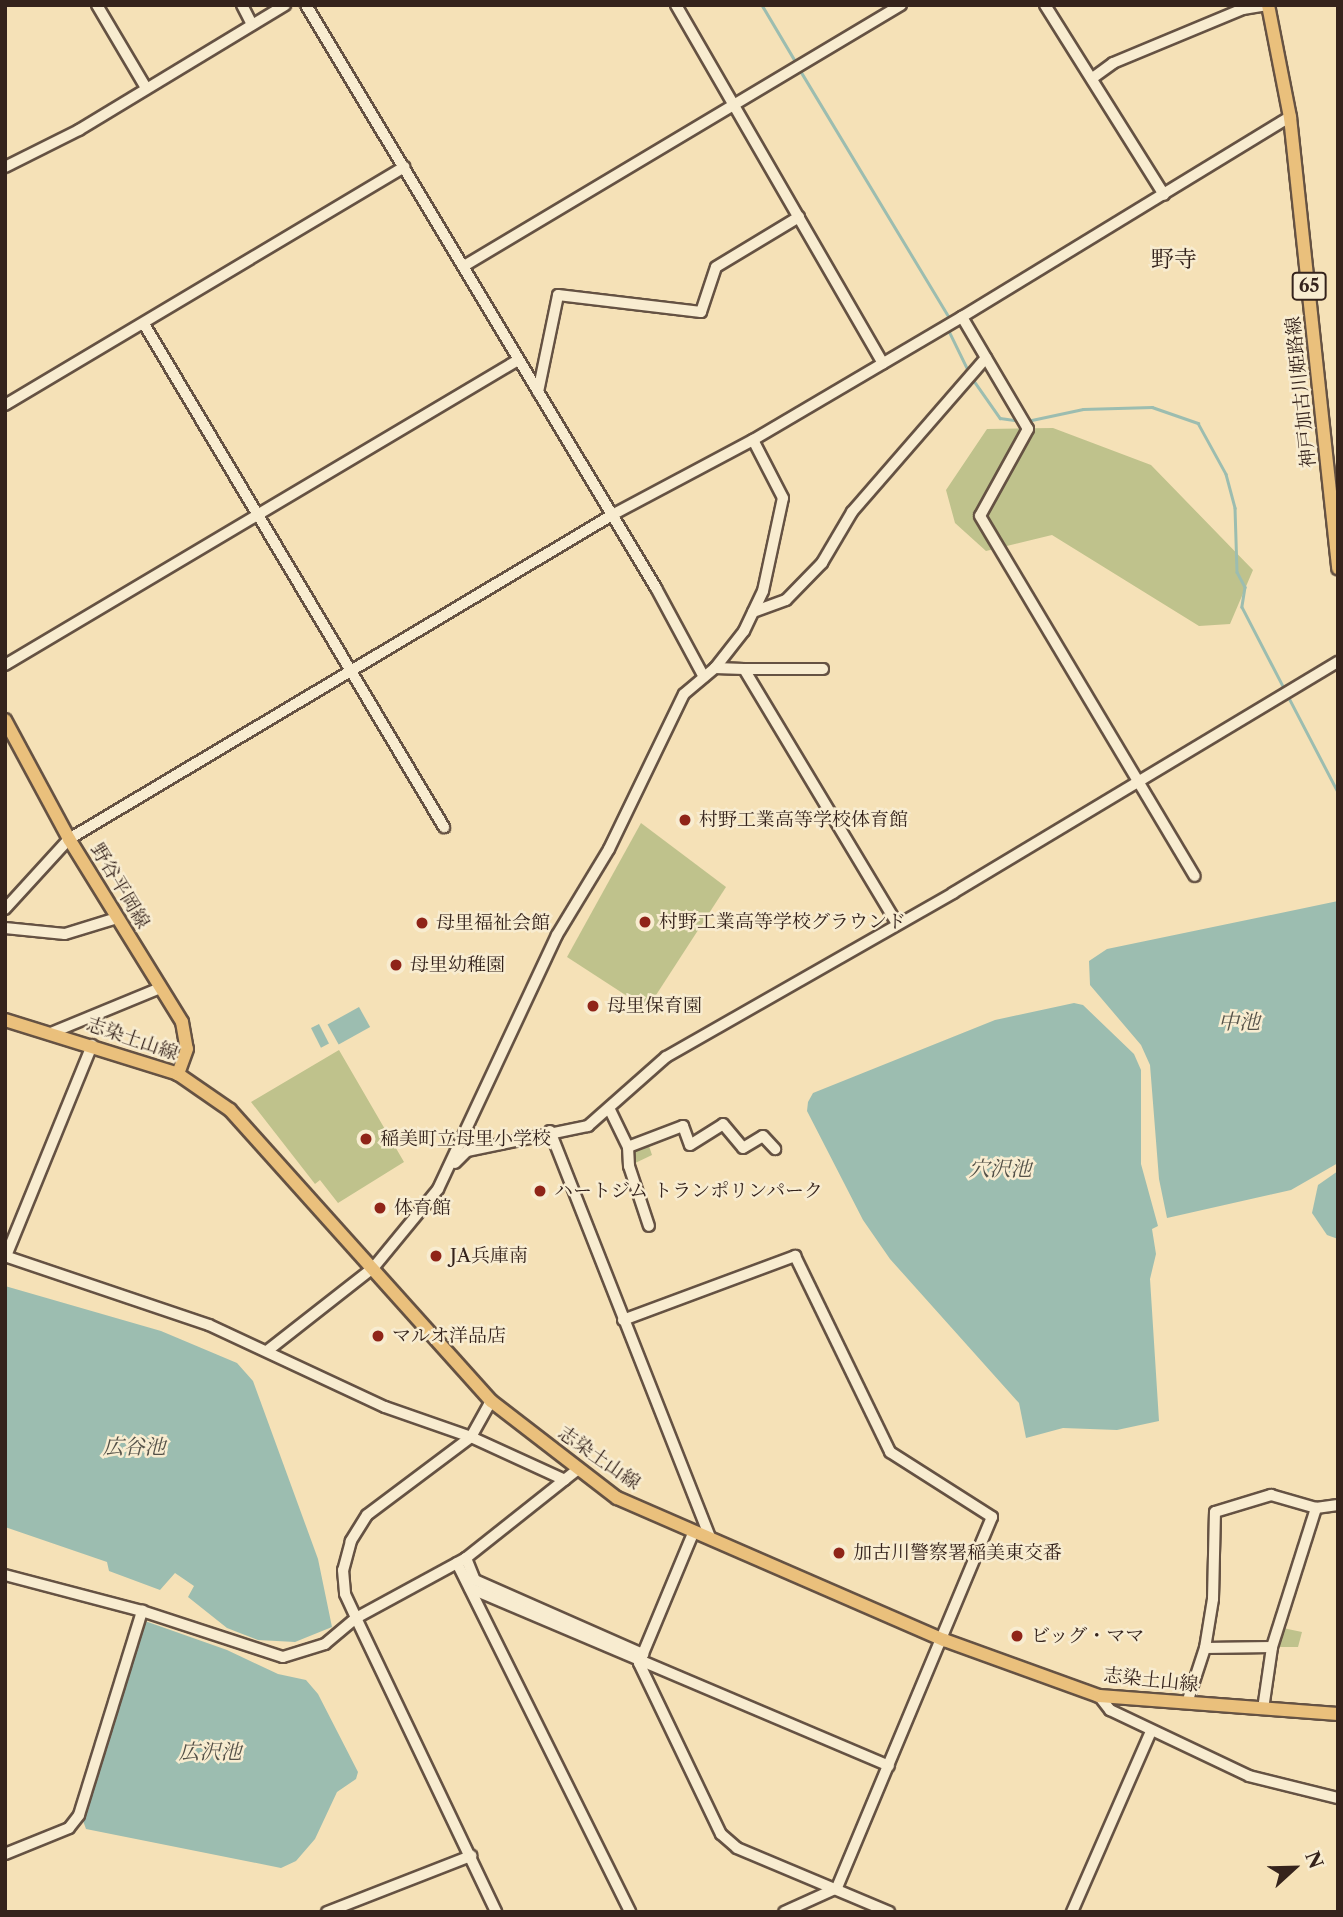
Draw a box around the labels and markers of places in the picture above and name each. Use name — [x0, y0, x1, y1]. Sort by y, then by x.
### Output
place label: 村野工業高等学校体育館 — [699, 809, 908, 831]
marker: 村野工業高等学校体育館 — [677, 812, 693, 828]
place label: 村野工業高等学校グラウンド — [659, 911, 906, 933]
place label: 母里福祉会館 — [436, 912, 550, 934]
marker: 村野工業高等学校グラウンド — [637, 914, 653, 930]
marker: 母里福祉会館 — [414, 915, 430, 931]
place label: 母里幼稚園 — [410, 954, 505, 976]
marker: 母里幼稚園 — [388, 957, 404, 973]
place label: 母里保育園 — [607, 995, 702, 1017]
marker: 母里保育園 — [585, 998, 601, 1014]
place label: 稲美町立母里小学校 — [380, 1128, 551, 1150]
marker: 稲美町立母里小学校 — [358, 1131, 374, 1147]
place label: ハートジム トランポリンパーク — [554, 1180, 825, 1202]
marker: ハートジム トランポリンパーク — [532, 1183, 548, 1199]
place label: 体育館 — [394, 1197, 451, 1219]
marker: 体育館 — [372, 1200, 388, 1216]
place label: JA兵庫南 — [450, 1245, 528, 1267]
marker: JA兵庫南 — [428, 1248, 444, 1264]
place label: マルオ洋品店 — [392, 1325, 506, 1347]
marker: マルオ洋品店 — [370, 1328, 386, 1344]
place label: 加古川警察署稲美東交番 — [853, 1542, 1062, 1564]
marker: 加古川警察署稲美東交番 — [831, 1545, 847, 1561]
place label: ビッグ・ママ — [1031, 1625, 1145, 1647]
marker: ビッグ・ママ — [1009, 1628, 1025, 1644]

